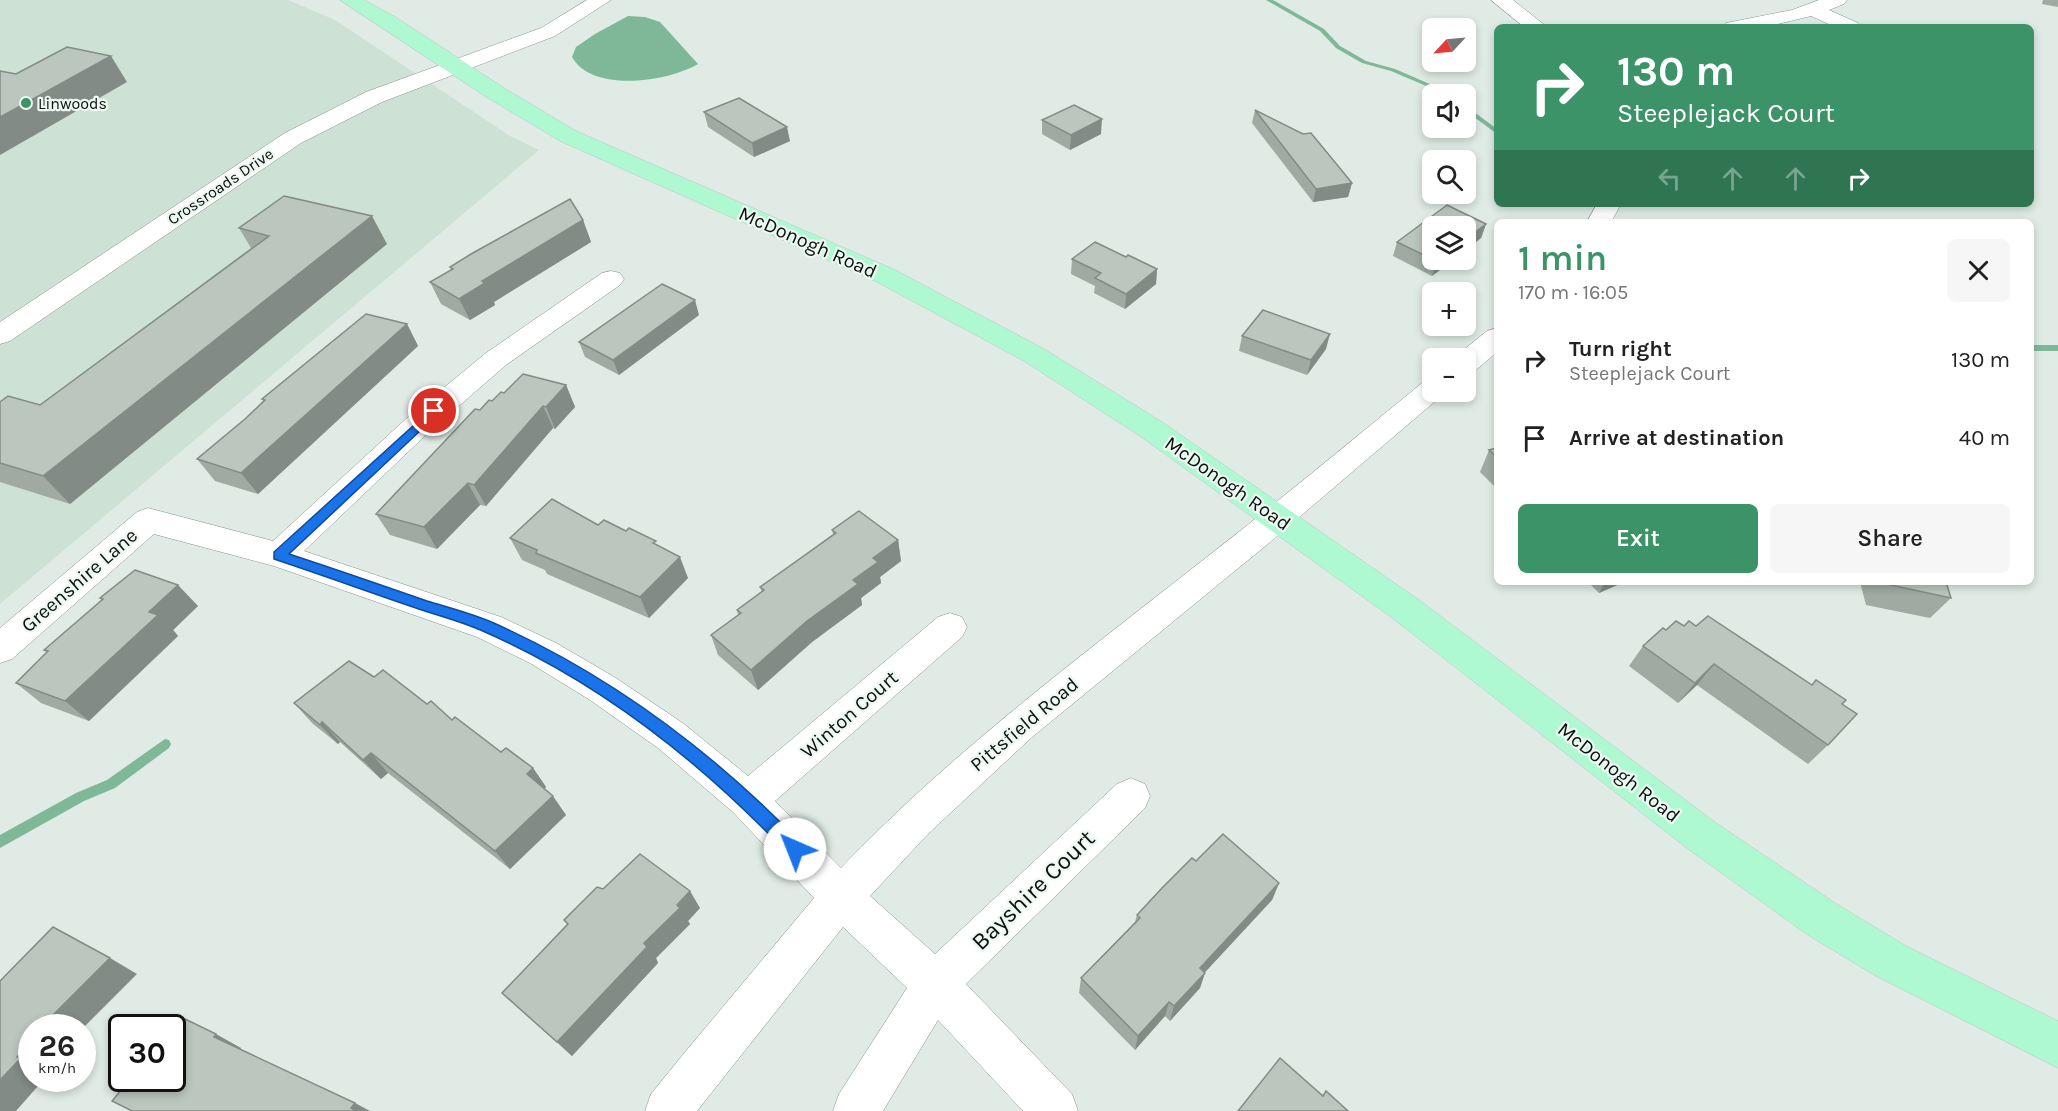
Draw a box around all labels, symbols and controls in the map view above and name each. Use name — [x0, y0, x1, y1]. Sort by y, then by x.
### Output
north arrow — [1422, 18, 1476, 72]
map controls — [1422, 18, 1476, 402]
text: 130 m — [1617, 46, 1735, 96]
icon: right — [1518, 48, 1596, 126]
button: sound — [1422, 84, 1476, 138]
place label: Linwoods — [38, 94, 107, 113]
marker: Linwoods — [19, 96, 33, 110]
text: Steeplejack Court — [1617, 97, 1835, 129]
street label: Crossroads Drive — [164, 144, 277, 229]
button: search — [1422, 150, 1476, 204]
icon: left — [1653, 162, 1686, 195]
icon: ahead — [1716, 162, 1749, 195]
icon: ahead — [1779, 162, 1812, 195]
icon: right — [1842, 162, 1875, 195]
street label: McDonogh Road — [735, 202, 880, 283]
button: layers — [1422, 216, 1476, 270]
text: 1 min — [1518, 237, 1607, 279]
button: close — [1947, 239, 2010, 302]
text: 170 m · 16:05 — [1518, 281, 1628, 304]
button: + — [1422, 282, 1476, 336]
text: Turn right — [1569, 336, 1672, 362]
icon: right — [1518, 344, 1551, 377]
text: 130 m — [1951, 347, 2010, 373]
button: − — [1422, 348, 1476, 402]
text: Steeplejack Court — [1569, 362, 1730, 385]
pin — [408, 385, 459, 436]
icon: arrive — [417, 394, 450, 427]
icon: arrive — [1518, 422, 1551, 455]
text: Arrive at destination — [1569, 425, 1784, 451]
text: 40 m — [1959, 425, 2010, 451]
street label: McDonogh Road — [1160, 431, 1295, 535]
button: Exit — [1518, 504, 1758, 573]
button: Share — [1770, 504, 2010, 573]
street label: Greenshire Lane — [17, 524, 142, 637]
street label: Winton Court — [796, 666, 903, 763]
street label: Pittsfield Road — [966, 673, 1083, 776]
street label: McDonogh Road — [1553, 718, 1684, 827]
position arrow — [763, 817, 827, 881]
street label: Bayshire Court — [966, 824, 1100, 956]
speed limit sign: 30 — [108, 1014, 186, 1092]
text: 26 — [39, 1028, 75, 1064]
text: km/h — [38, 1059, 76, 1077]

